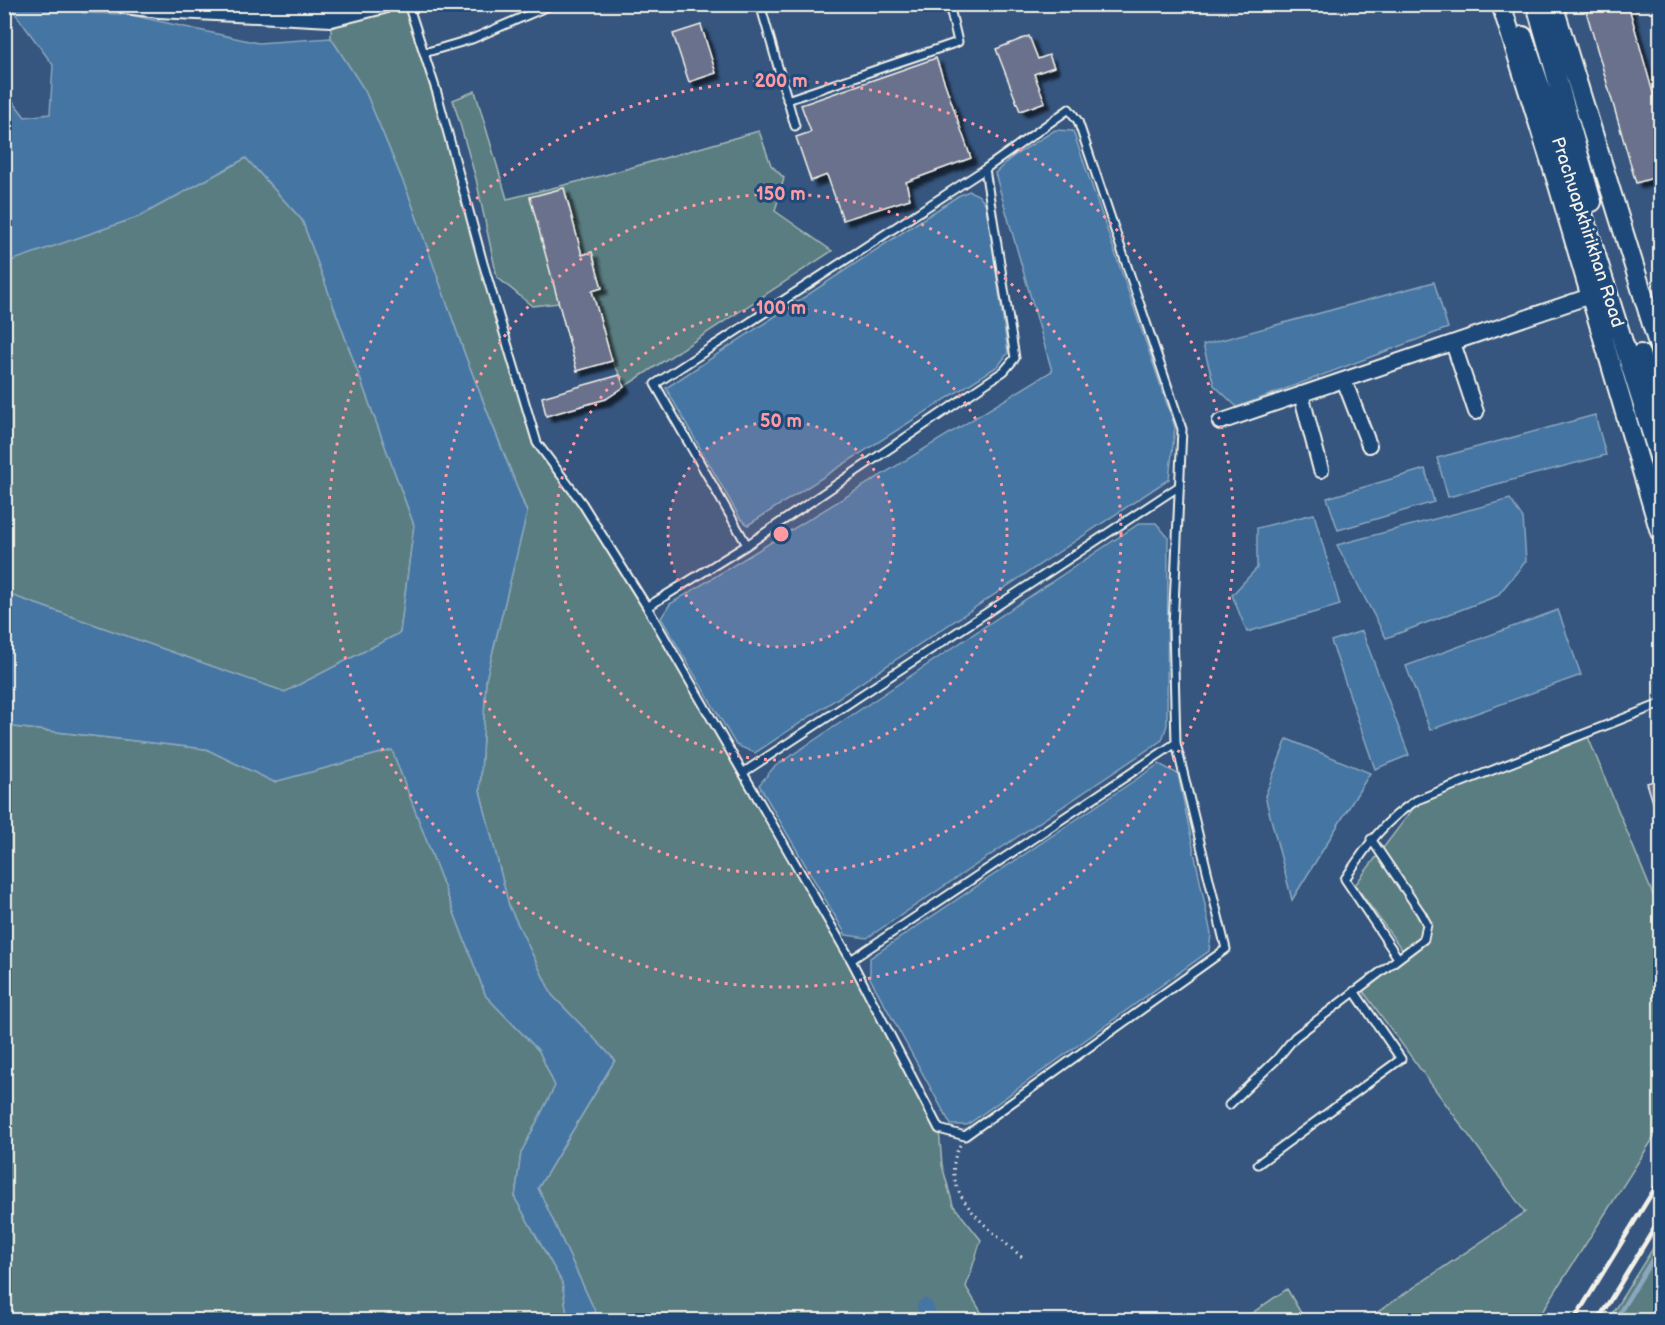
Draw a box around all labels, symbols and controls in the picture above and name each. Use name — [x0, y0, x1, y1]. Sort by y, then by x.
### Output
text: 200 m — [754, 71, 808, 92]
street label: Prachuapkhirikhan Road — [1547, 134, 1628, 330]
text: 150 m — [756, 184, 806, 205]
text: 100 m — [756, 298, 806, 319]
text: 50 m — [760, 411, 802, 432]
centre of rings — [771, 524, 791, 544]

